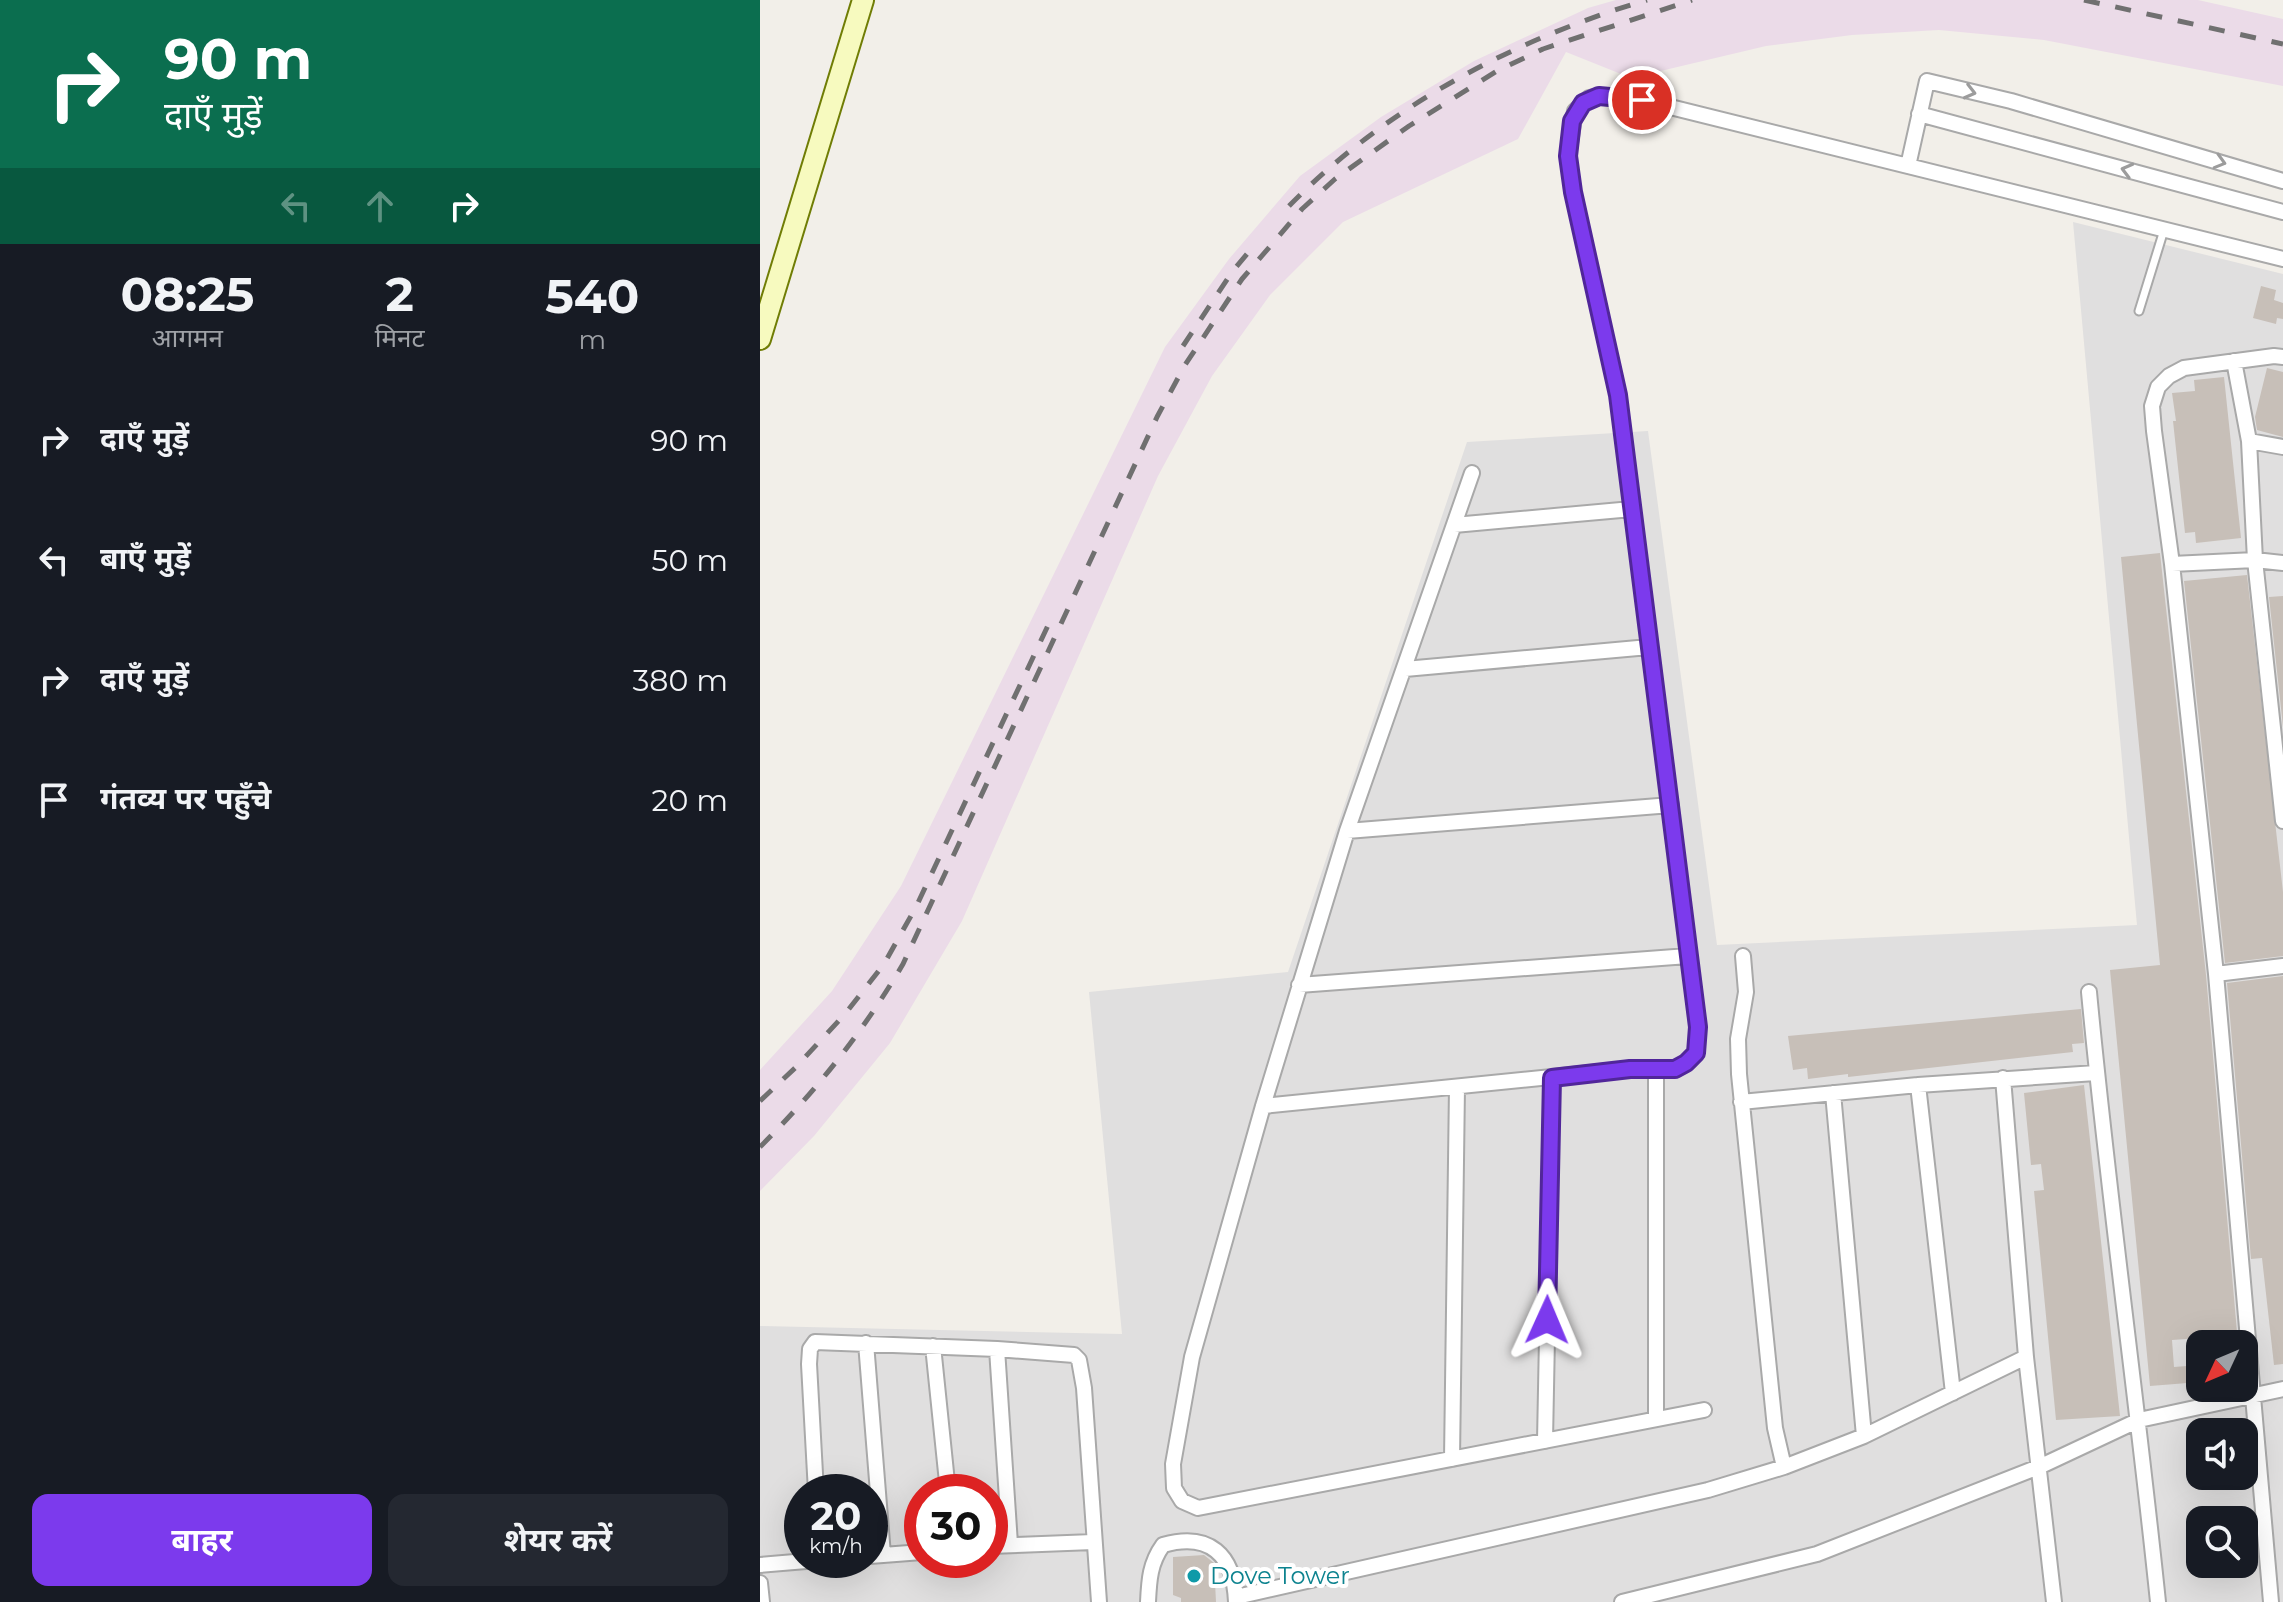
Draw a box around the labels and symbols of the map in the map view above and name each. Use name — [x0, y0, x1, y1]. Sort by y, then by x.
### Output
pin — [1608, 66, 1676, 134]
one-way arrow — [1962, 82, 1976, 99]
one-way arrow — [2212, 153, 2226, 169]
one-way arrow — [2120, 163, 2134, 179]
position arrow — [1505, 1278, 1589, 1362]
north arrow — [2186, 1330, 2258, 1402]
speed limit sign: 30 — [904, 1474, 1008, 1578]
place label: Dove Tower — [1210, 1561, 1350, 1590]
marker: Dove Tower — [1185, 1567, 1203, 1585]

